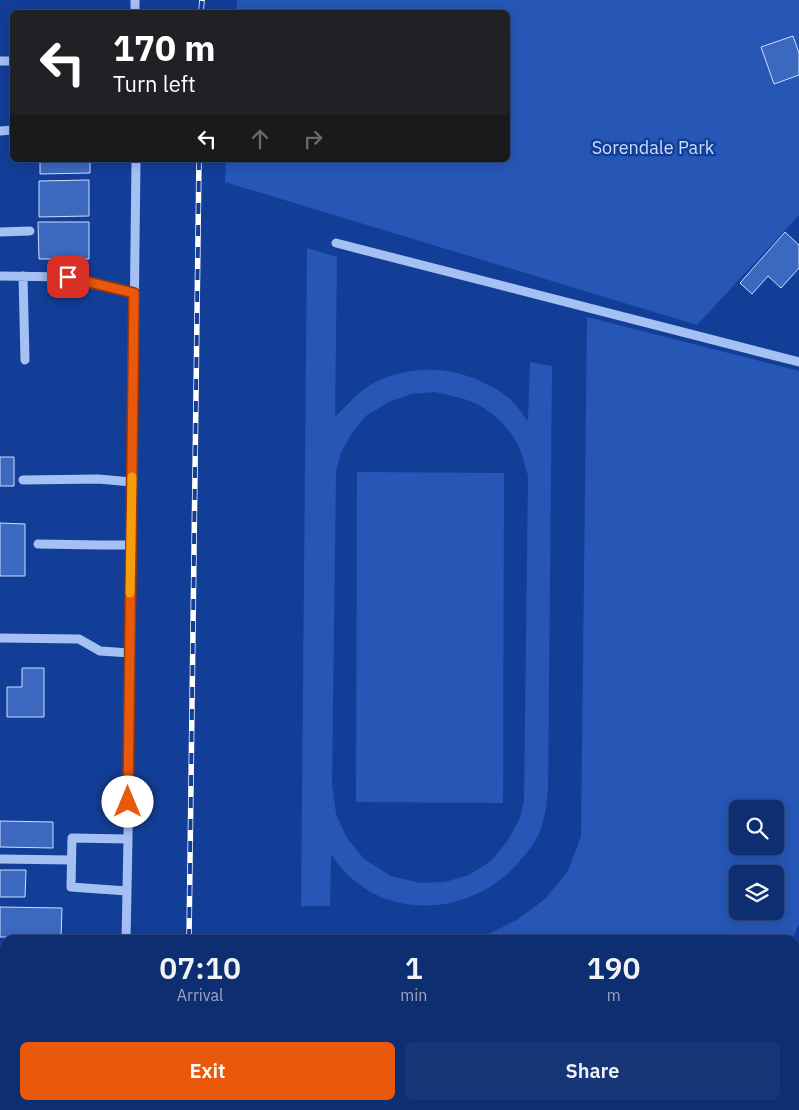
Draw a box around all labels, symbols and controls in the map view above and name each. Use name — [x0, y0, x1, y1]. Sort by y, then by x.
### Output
text: 170 m — [113, 25, 216, 71]
icon: left — [30, 30, 95, 95]
text: Turn left — [113, 69, 196, 98]
icon: left — [193, 125, 221, 153]
icon: ahead — [246, 125, 274, 153]
icon: right — [299, 125, 327, 153]
park label: Sorendale Park — [592, 136, 715, 159]
pin — [47, 256, 89, 298]
icon: arrive — [54, 263, 82, 291]
position arrow — [101, 775, 153, 827]
map controls — [729, 800, 784, 920]
button: search — [729, 800, 784, 855]
button: layers — [729, 865, 784, 920]
text: 07:10 — [159, 948, 241, 987]
text: 1 — [405, 948, 423, 987]
text: 190 — [587, 948, 641, 987]
text: Arrival — [177, 985, 223, 1005]
text: min — [400, 985, 427, 1005]
text: m — [607, 985, 621, 1005]
button: Exit — [20, 1042, 395, 1100]
button: Share — [405, 1042, 780, 1100]

